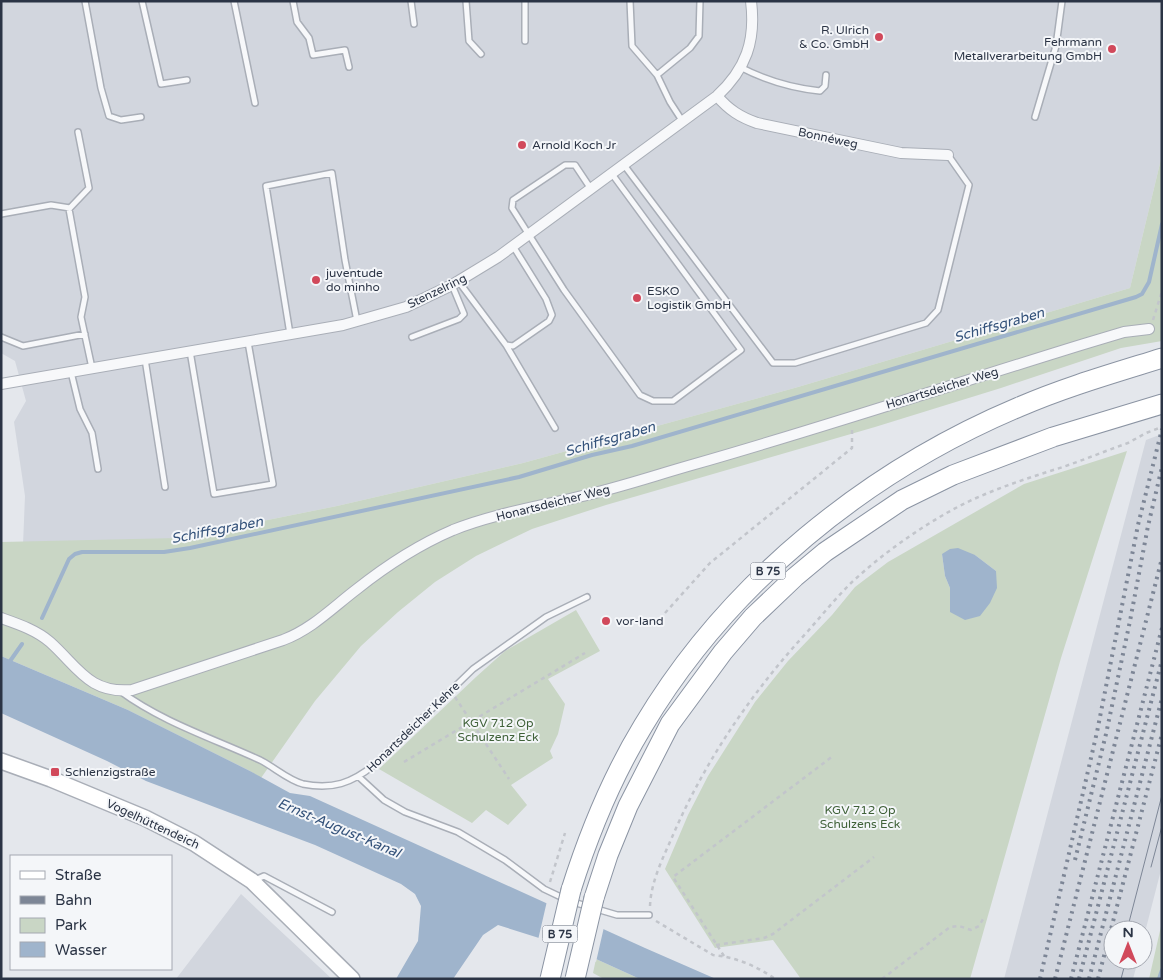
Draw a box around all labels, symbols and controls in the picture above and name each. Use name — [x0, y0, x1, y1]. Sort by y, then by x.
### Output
place label: R. Ulrich & Co. GmbH — [799, 23, 869, 51]
marker: R. Ulrich & Co. GmbH — [873, 31, 885, 43]
place label: Fehrmann Metallverarbeitung GmbH — [954, 35, 1102, 63]
marker: Fehrmann Metallverarbeitung GmbH — [1106, 43, 1118, 55]
street label: Bonnéweg — [797, 125, 859, 151]
place label: Arnold Koch Jr — [532, 138, 617, 152]
marker: Arnold Koch Jr — [516, 139, 528, 151]
place label: juventude do minho — [325, 266, 383, 294]
street label: Stenzelring — [405, 271, 469, 311]
marker: juventude do minho — [310, 274, 322, 286]
place label: ESKO Logistik GmbH — [647, 284, 731, 312]
marker: ESKO Logistik GmbH — [631, 292, 643, 304]
water label: Schiffsgraben — [952, 304, 1046, 346]
street label: Honartsdeicher Weg — [884, 364, 1000, 412]
water label: Schiffsgraben — [563, 418, 657, 460]
street label: Honartsdeicher Weg — [495, 482, 611, 524]
water label: Schiffsgraben — [170, 513, 265, 547]
road number: B 75 — [750, 562, 786, 580]
place label: vor-land — [616, 614, 664, 628]
marker: vor-land — [600, 615, 612, 627]
street label: Honartsdeicher Kehre — [364, 679, 463, 775]
park label: KGV 712 Op Schulzenz Eck — [458, 716, 539, 744]
place label: Schlenzigstraße — [65, 765, 156, 779]
marker: Schlenzigstraße — [49, 766, 61, 778]
water label: Ernst-August-Kanal — [275, 795, 404, 862]
street label: Vogelhüttendeich — [104, 796, 202, 852]
park label: KGV 712 Op Schulzens Eck — [820, 803, 901, 831]
legend — [10, 855, 172, 970]
text: Straße — [55, 866, 101, 884]
text: Bahn — [55, 891, 92, 909]
text: Park — [55, 916, 87, 934]
north arrow — [1103, 920, 1153, 970]
text: N — [1122, 924, 1134, 941]
road number: B 75 — [542, 926, 578, 942]
text: Wasser — [55, 941, 107, 959]

